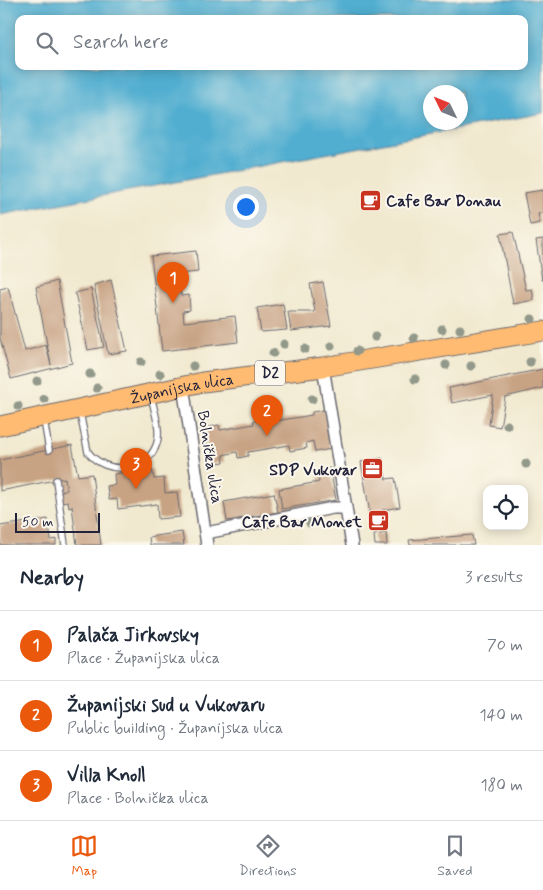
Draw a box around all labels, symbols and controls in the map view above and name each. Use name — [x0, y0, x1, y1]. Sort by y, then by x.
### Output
search box — [15, 15, 528, 70]
icon: search — [33, 29, 61, 57]
text: Search here — [73, 30, 169, 55]
north arrow — [423, 85, 468, 130]
cafe icon: Cafe Bar Donau — [358, 188, 382, 212]
place label: Cafe Bar Donau — [386, 191, 502, 212]
your location — [233, 194, 259, 220]
pin: 1 — [157, 262, 189, 303]
road number: D2 — [255, 360, 285, 386]
street label: Županijska ulica — [128, 369, 235, 409]
pin: 2 — [251, 395, 283, 436]
street label: Bolnička ulica — [192, 409, 227, 505]
pin: 3 — [120, 448, 152, 489]
office icon: SDP Vukovar — [361, 457, 385, 481]
place label: SDP Vukovar — [269, 460, 357, 481]
map controls — [483, 485, 528, 530]
button: locate — [483, 485, 528, 530]
cafe icon: Cafe Bar Monet — [366, 509, 390, 533]
scale bar — [15, 510, 100, 533]
place label: Cafe Bar Monet — [242, 512, 363, 533]
text: 50 m — [22, 513, 53, 531]
text: Nearby — [20, 564, 84, 592]
text: 3 results — [465, 567, 523, 588]
text: Palača Jirkovsky — [67, 623, 199, 648]
text: 1 — [32, 635, 40, 656]
text: 70 m — [487, 635, 523, 656]
text: Place · Županijska ulica — [67, 648, 220, 669]
text: Županijski sud u Vukovaru — [67, 693, 265, 718]
text: 2 — [32, 705, 40, 726]
text: 140 m — [479, 705, 523, 726]
text: Public building · Županijska ulica — [67, 718, 283, 739]
text: Villa Knoll — [67, 763, 146, 788]
text: 3 — [32, 775, 40, 796]
text: 180 m — [480, 775, 523, 796]
text: Place · Bolnička ulica — [67, 788, 209, 809]
tab: Map — [70, 832, 98, 880]
tab: Directions — [239, 832, 297, 880]
tab: Saved — [437, 832, 473, 880]

